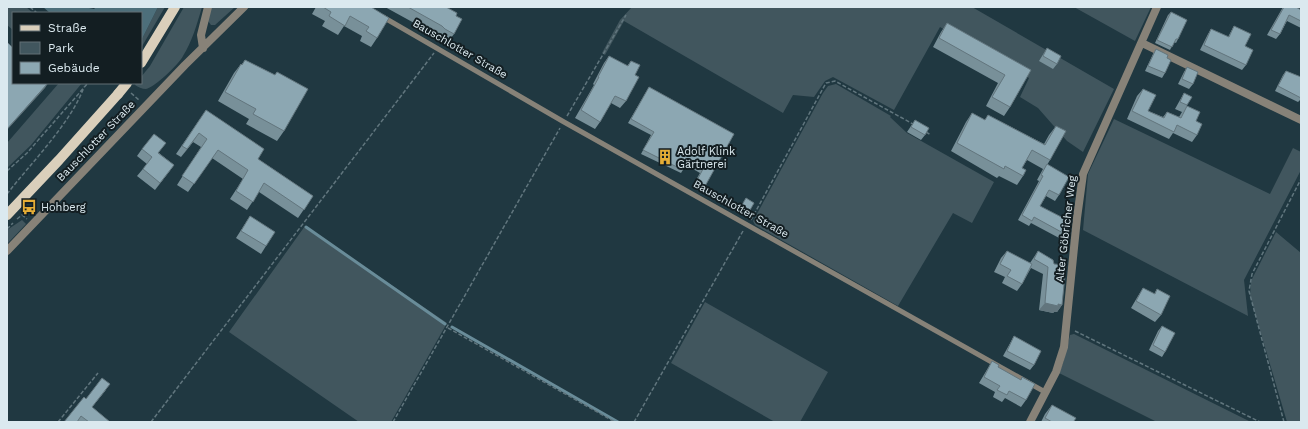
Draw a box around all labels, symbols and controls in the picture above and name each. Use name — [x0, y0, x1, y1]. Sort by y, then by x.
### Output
legend — [12, 12, 142, 84]
street label: Bauschlotter Straße — [410, 17, 510, 81]
text: Straße — [48, 21, 87, 35]
text: Park — [48, 41, 74, 55]
text: Gebäude — [48, 61, 100, 75]
street label: Bauschlotter Straße — [54, 98, 138, 184]
place label: Adolf Klink Gärtnerei — [677, 145, 735, 171]
building icon: Adolf Klink Gärtnerei — [656, 148, 674, 166]
street label: Alter Göbricher Weg — [1053, 175, 1079, 283]
street label: Bauschlotter Straße — [691, 177, 791, 241]
bus stop icon: Hohberg — [20, 198, 38, 216]
place label: Hohberg — [41, 201, 86, 214]

